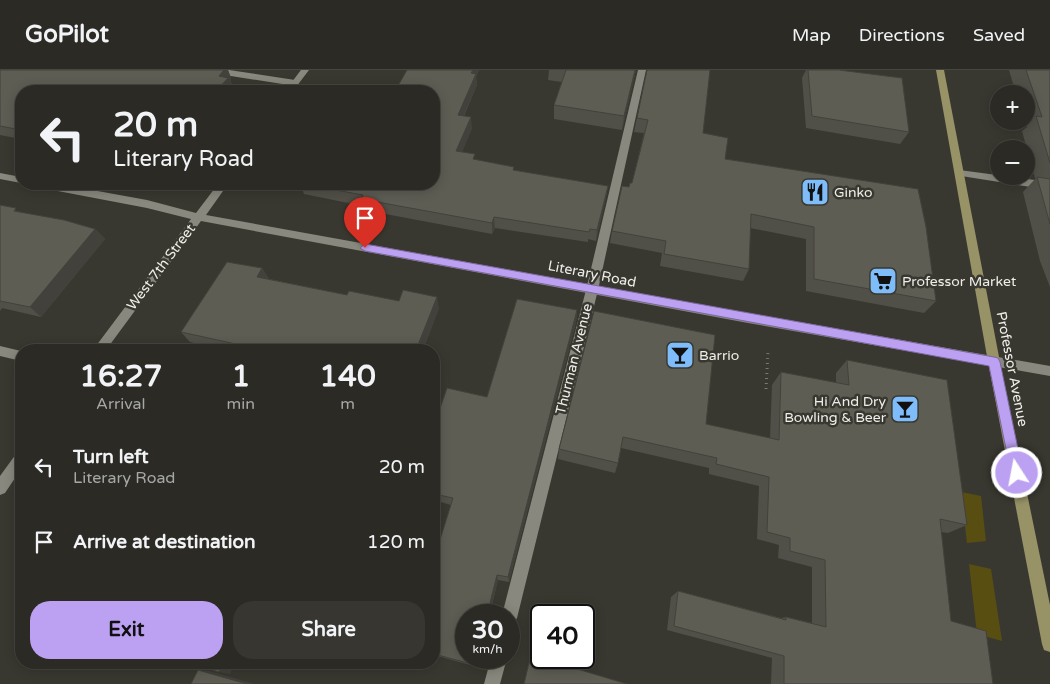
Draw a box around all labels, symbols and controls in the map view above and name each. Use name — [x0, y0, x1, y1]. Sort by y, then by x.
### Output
text: GoPilot — [25, 20, 109, 49]
text: Map — [792, 24, 831, 46]
text: Directions — [859, 24, 945, 46]
text: Saved — [973, 24, 1025, 46]
map controls — [990, 85, 1035, 185]
button: + — [990, 85, 1035, 130]
text: 20 m — [113, 104, 198, 146]
icon: left — [30, 105, 95, 170]
button: − — [990, 140, 1035, 185]
text: Literary Road — [113, 146, 254, 172]
restaurant icon: Ginko — [800, 177, 830, 207]
place label: Ginko — [834, 184, 873, 201]
pin — [344, 197, 386, 248]
icon: arrive — [351, 204, 379, 232]
street label: West 7th Street — [123, 220, 199, 313]
street label: Literary Road — [546, 257, 638, 291]
supermarket icon: Professor Market — [868, 266, 898, 296]
place label: Professor Market — [902, 273, 1017, 290]
street label: Thurman Avenue — [552, 302, 596, 416]
street label: Professor Avenue — [993, 310, 1032, 428]
bar icon: Barrio — [665, 340, 695, 370]
place label: Barrio — [699, 347, 739, 364]
text: 16:27 — [79, 358, 162, 395]
text: 1 — [231, 358, 250, 395]
text: 140 — [319, 358, 376, 395]
place label: Hi And Dry Bowling & Beer — [784, 393, 887, 426]
text: Arrival — [96, 394, 146, 414]
text: min — [227, 394, 255, 414]
text: m — [340, 394, 355, 414]
bar icon: Hi And Dry Bowling & Beer — [890, 394, 920, 424]
text: Turn left — [73, 446, 149, 468]
position arrow — [990, 446, 1042, 498]
icon: left — [30, 453, 58, 481]
text: 20 m — [379, 456, 425, 478]
text: Literary Road — [73, 468, 175, 488]
icon: arrive — [30, 528, 58, 556]
text: Arrive at destination — [73, 531, 256, 553]
text: 120 m — [367, 531, 425, 553]
button: Exit — [30, 601, 223, 659]
button: Share — [233, 601, 425, 659]
speed limit sign: 40 — [530, 604, 595, 669]
text: 30 — [472, 615, 503, 645]
text: km/h — [472, 642, 503, 656]

